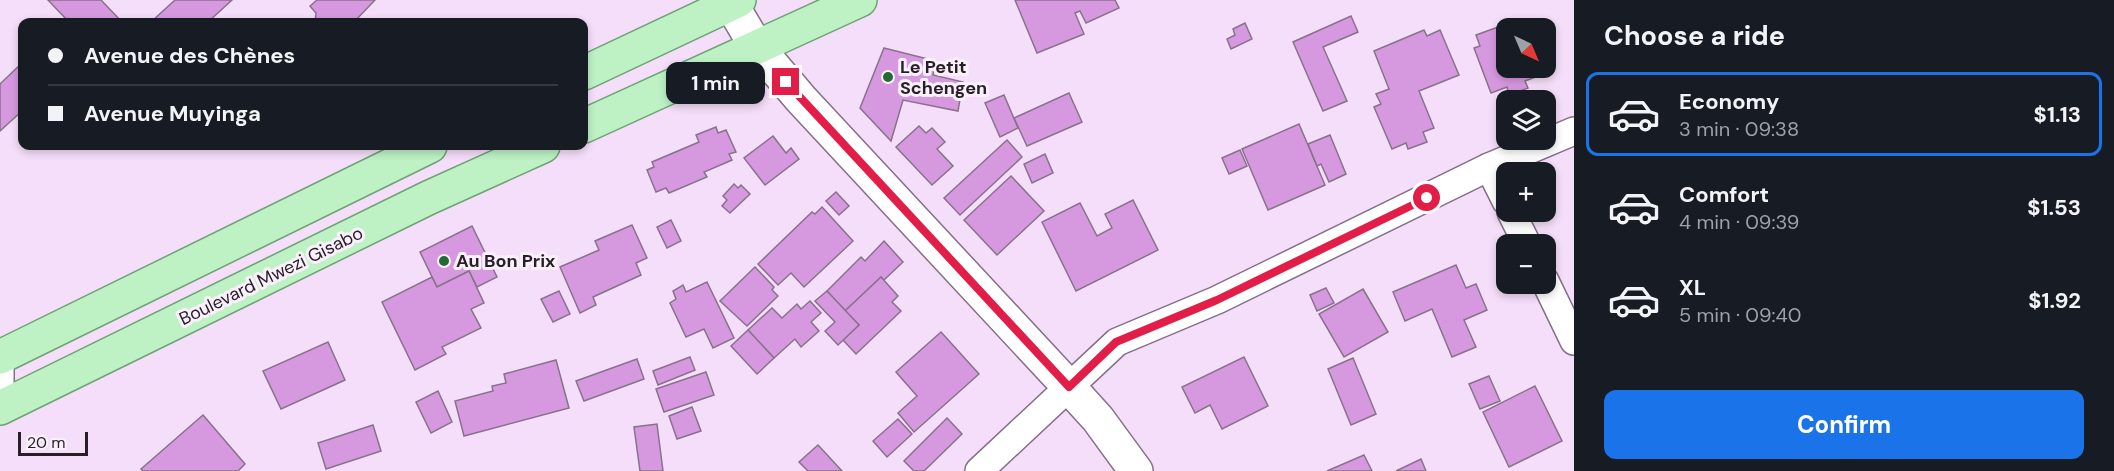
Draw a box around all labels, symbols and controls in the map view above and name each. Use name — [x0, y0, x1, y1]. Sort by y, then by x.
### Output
north arrow — [1496, 18, 1556, 78]
map controls — [1496, 18, 1556, 294]
text: Choose a ride — [1604, 18, 1785, 53]
text: Avenue des Chènes — [84, 41, 295, 70]
place label: Le Petit Schengen — [900, 55, 987, 100]
callout: 1 min — [666, 61, 765, 103]
route end — [772, 68, 799, 95]
text: 1 min — [691, 70, 740, 96]
marker: Le Petit Schengen — [881, 70, 895, 84]
icon: car — [1607, 87, 1661, 141]
text: Economy — [1679, 87, 1779, 116]
button: layers — [1496, 90, 1556, 150]
text: Avenue Muyinga — [84, 99, 261, 128]
text: $1.13 — [2034, 100, 2081, 129]
text: 3 min · 09:38 — [1679, 116, 1799, 142]
button: + — [1496, 162, 1556, 222]
icon: car — [1607, 180, 1661, 234]
text: Comfort — [1679, 180, 1769, 209]
route start — [1413, 184, 1440, 211]
text: $1.53 — [2027, 193, 2081, 222]
text: 4 min · 09:39 — [1679, 209, 1799, 235]
street label: Boulevard Mwezi Gisabo — [175, 221, 367, 331]
button: − — [1496, 234, 1556, 294]
place label: Au Bon Prix — [456, 249, 555, 273]
marker: Au Bon Prix — [437, 254, 451, 268]
icon: car — [1607, 273, 1661, 327]
text: XL — [1679, 273, 1706, 302]
text: $1.92 — [2028, 286, 2081, 315]
text: 5 min · 09:40 — [1679, 302, 1801, 328]
button: Confirm — [1604, 390, 2084, 459]
scale bar — [18, 429, 88, 456]
text: 20 m — [27, 432, 66, 453]

